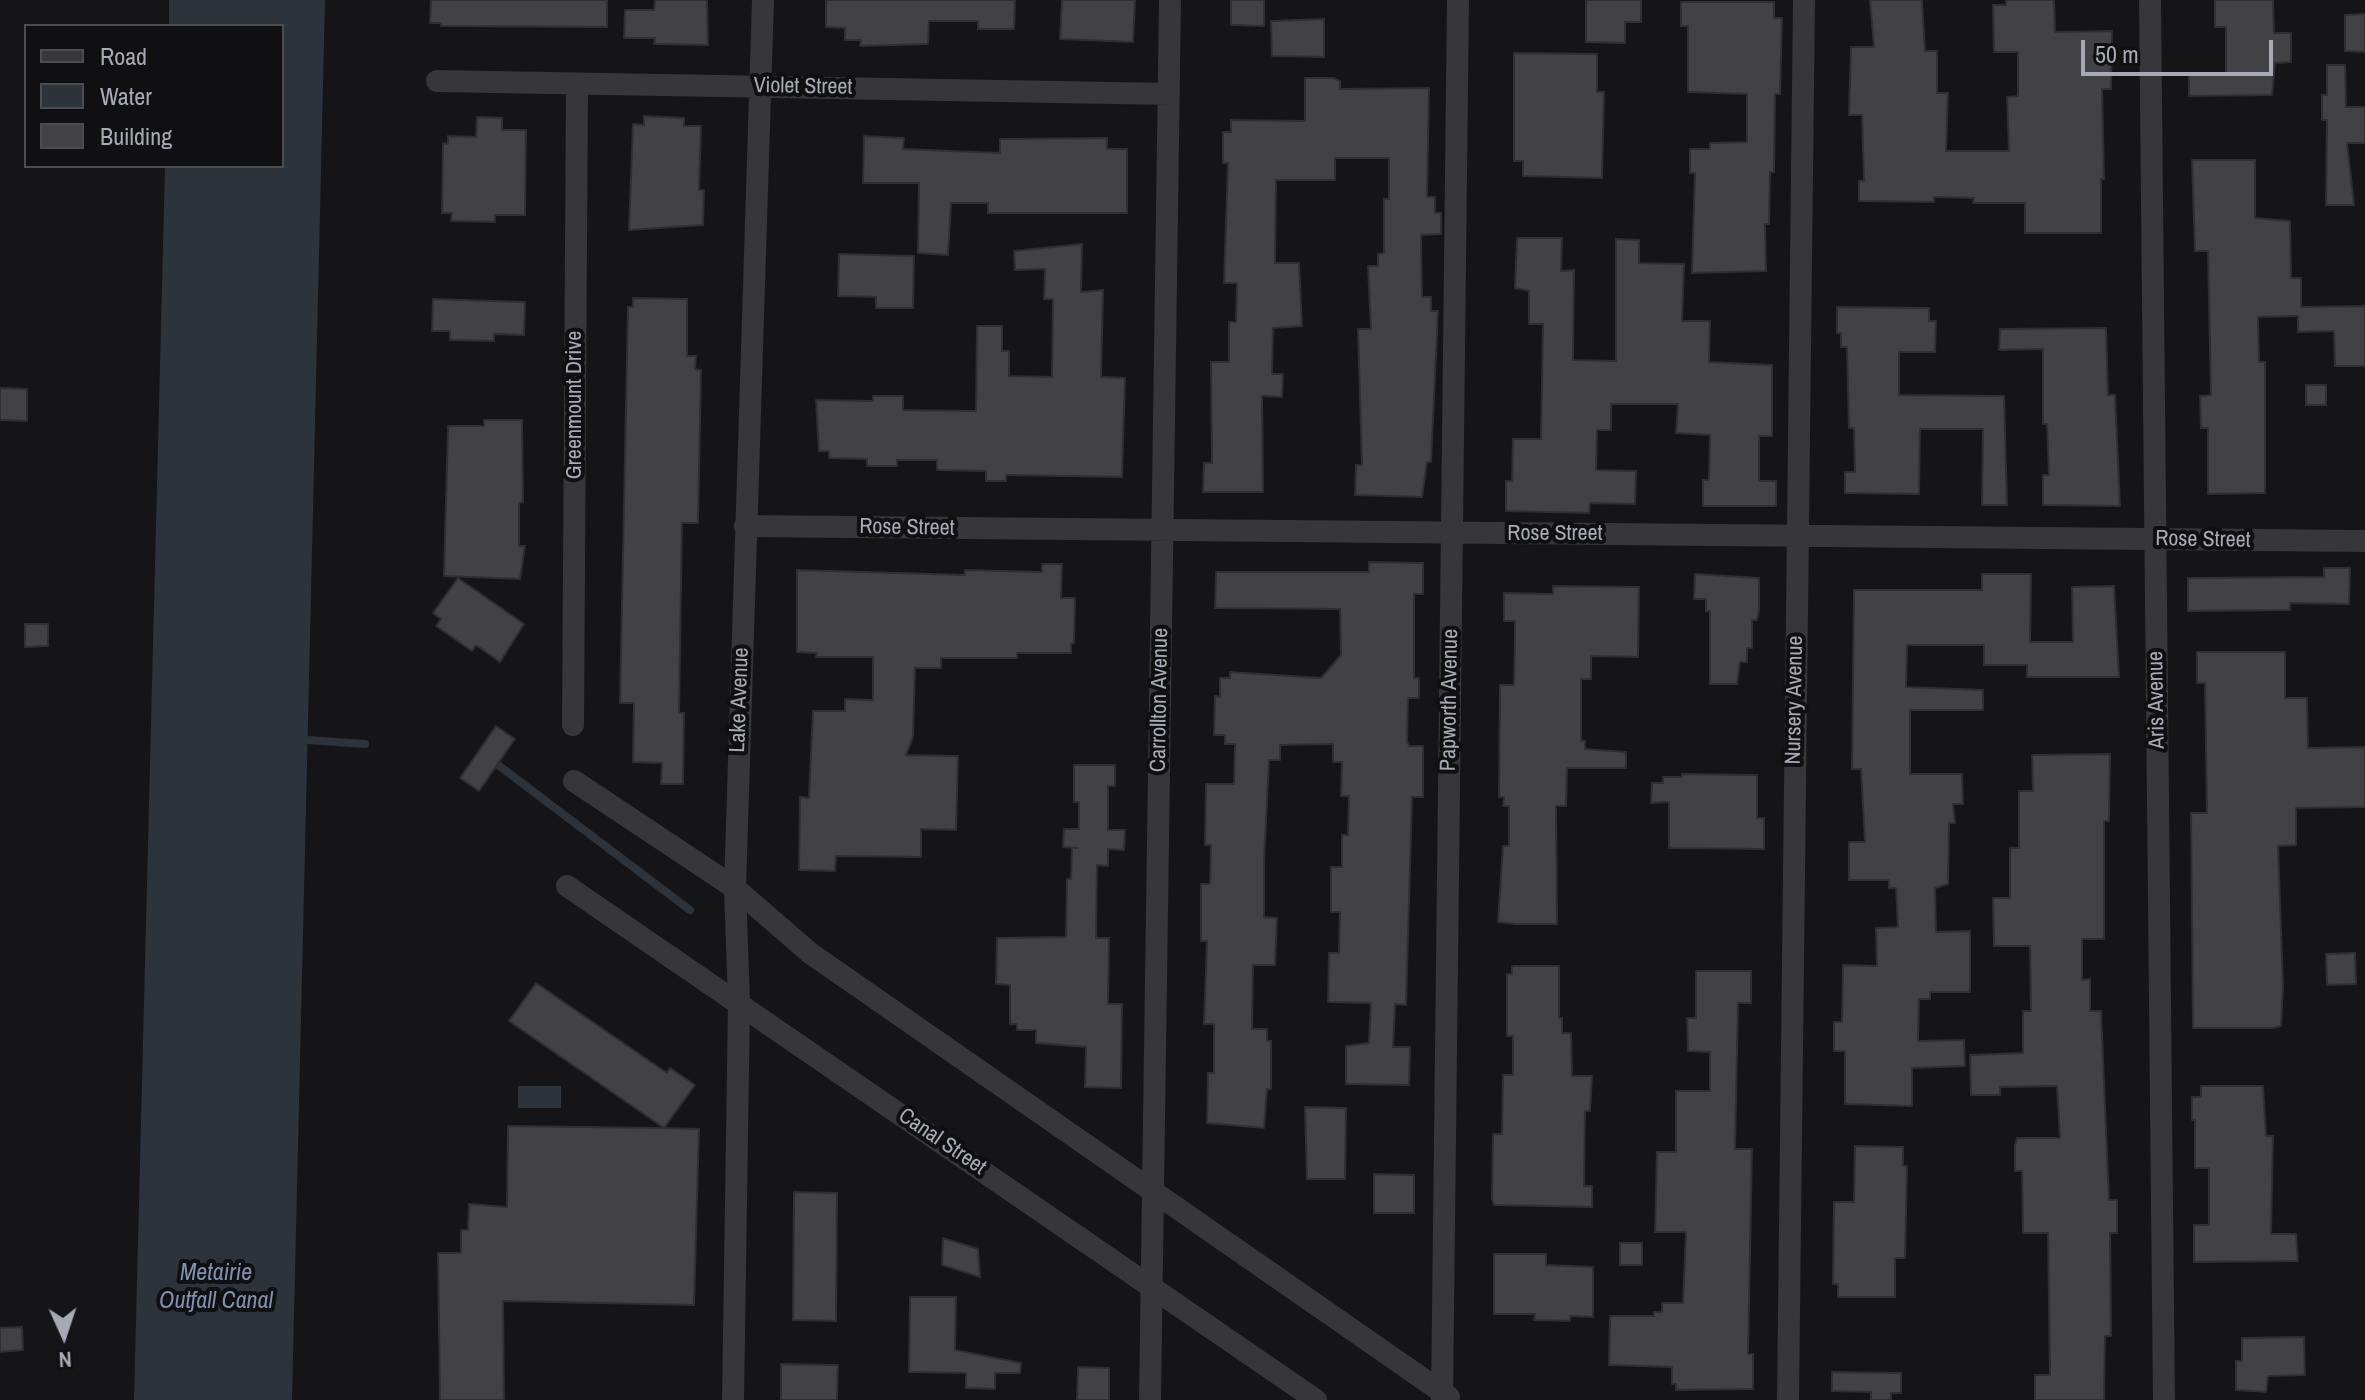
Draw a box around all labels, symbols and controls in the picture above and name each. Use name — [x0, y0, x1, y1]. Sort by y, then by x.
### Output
legend — [24, 24, 284, 168]
scale bar — [2085, 24, 2277, 74]
text: 50 m — [2095, 38, 2139, 70]
text: Road — [100, 40, 147, 72]
street label: Violet Street — [753, 73, 853, 101]
text: Water — [100, 80, 152, 112]
text: Building — [100, 120, 172, 152]
street label: Greenmount Drive — [562, 331, 588, 479]
street label: Rose Street — [859, 514, 955, 542]
street label: Rose Street — [1507, 521, 1603, 547]
street label: Rose Street — [2155, 526, 2251, 554]
street label: Carrollton Avenue — [1146, 628, 1174, 772]
street label: Papworth Avenue — [1436, 629, 1464, 771]
street label: Nursery Avenue — [1781, 635, 1809, 765]
street label: Lake Avenue — [725, 647, 755, 753]
street label: Aris Avenue — [2143, 651, 2171, 749]
street label: Canal Street — [893, 1103, 991, 1181]
water label: Metairie Outfall Canal — [159, 1260, 273, 1316]
north arrow — [24, 1296, 104, 1376]
text: N — [58, 1345, 73, 1375]

